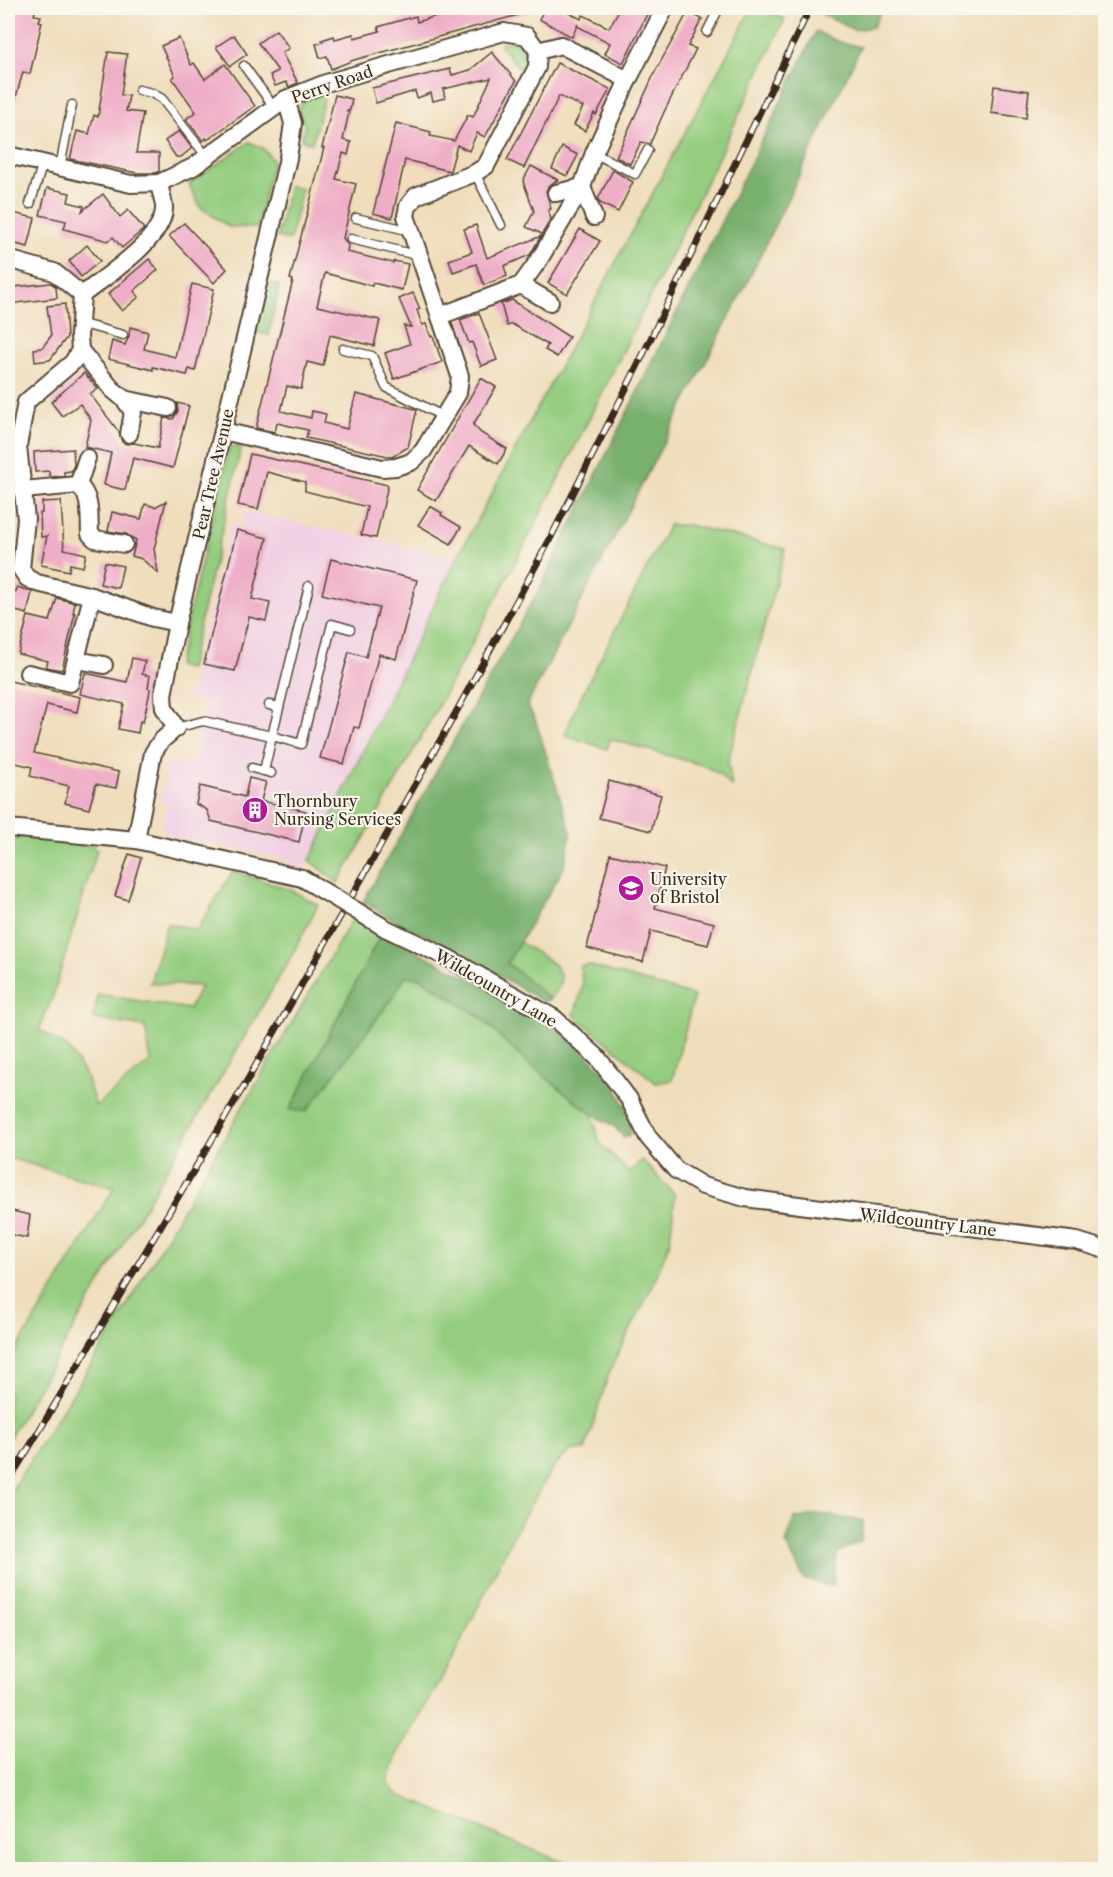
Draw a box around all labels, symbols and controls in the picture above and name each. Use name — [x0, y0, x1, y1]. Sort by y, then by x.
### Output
street label: Perry Road — [289, 61, 376, 107]
street label: Pear Tree Avenue — [188, 407, 238, 541]
place label: Thornbury Nursing Services — [274, 791, 401, 829]
building icon: Thornbury Nursing Services — [240, 795, 270, 825]
place label: University of Bristol — [650, 869, 728, 907]
school or university icon: University of Bristol — [616, 873, 646, 903]
street label: Wildcountry Lane — [430, 944, 561, 1031]
street label: Wildcountry Lane — [857, 1204, 998, 1240]

